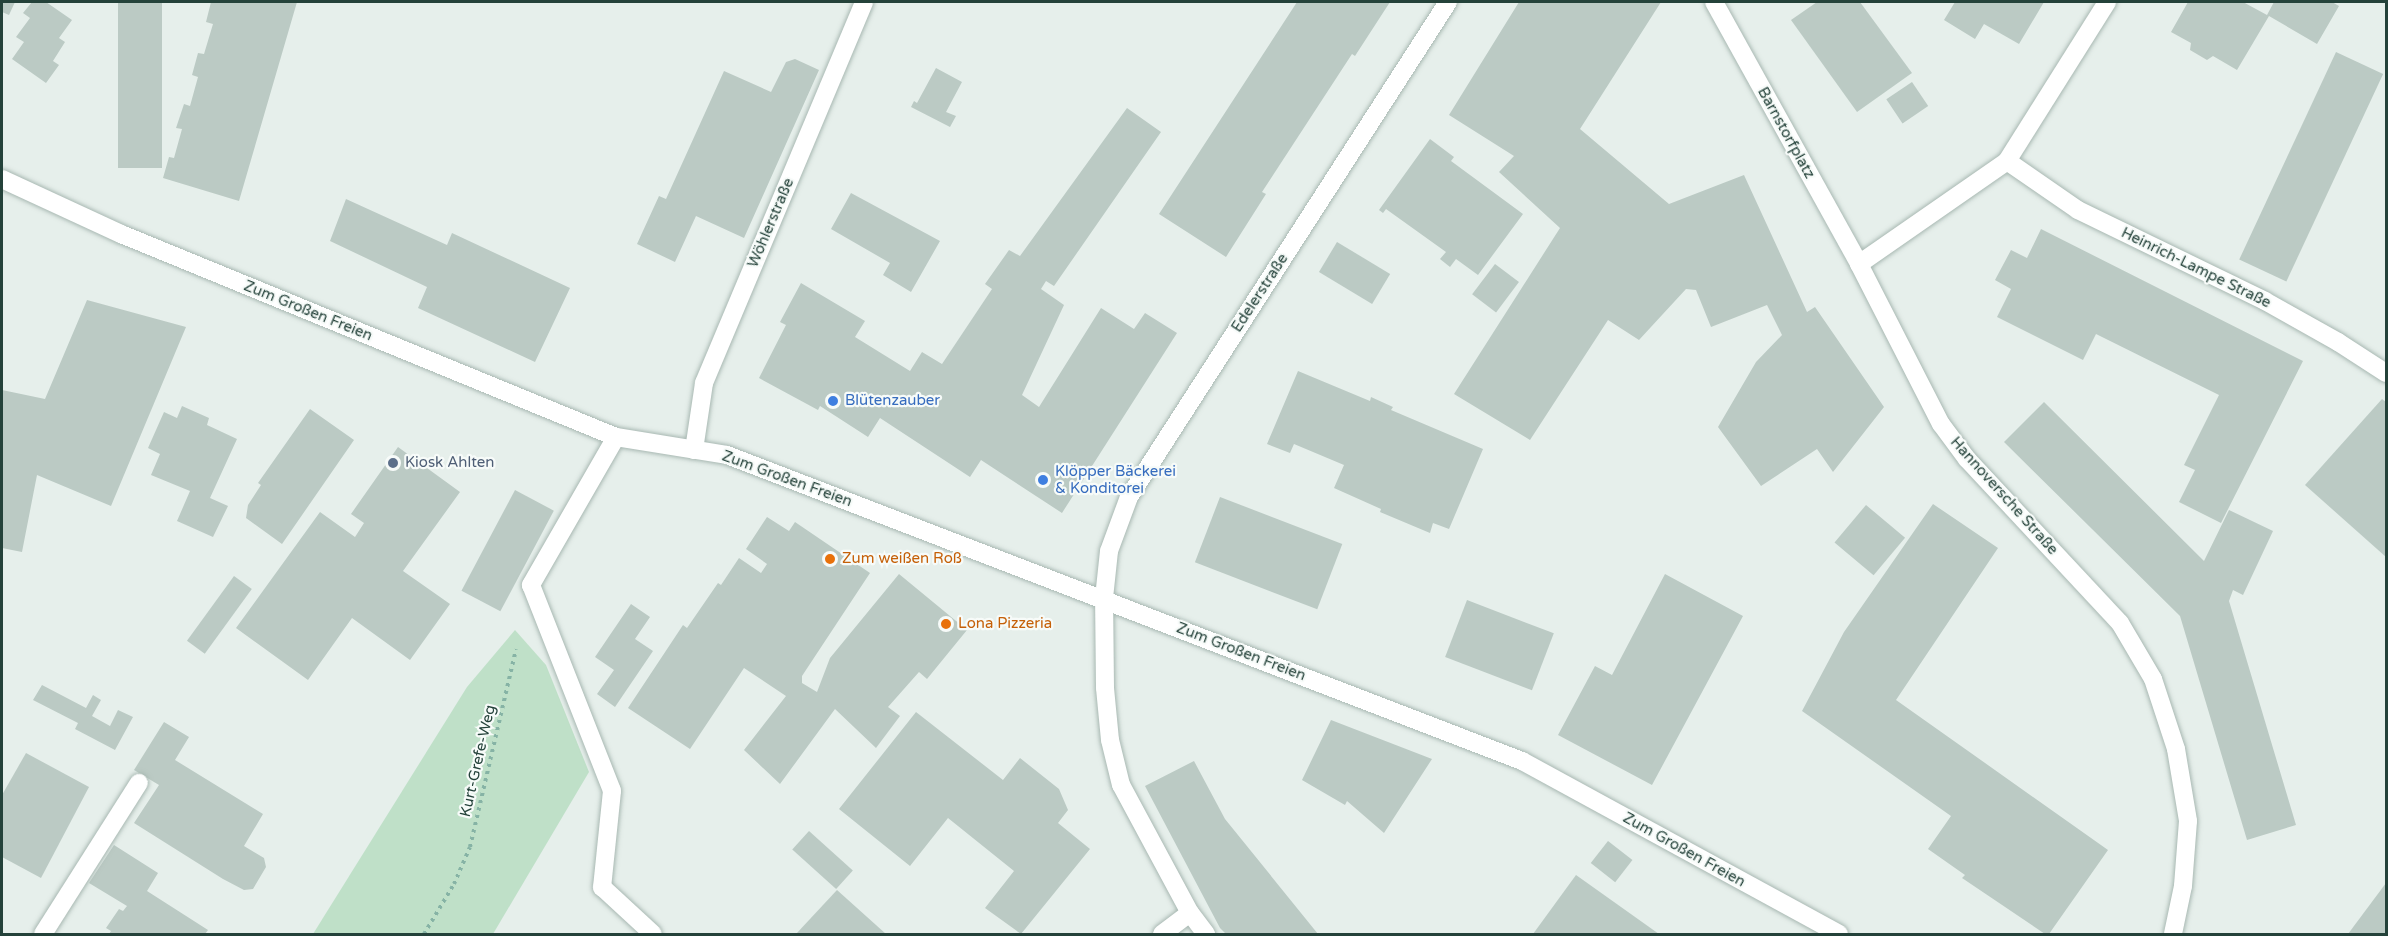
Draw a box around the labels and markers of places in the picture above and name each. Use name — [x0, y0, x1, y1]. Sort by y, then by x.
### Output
place label: Blütenzauber — [845, 392, 940, 410]
marker: Blütenzauber — [826, 394, 840, 408]
place label: Kiosk Ahlten — [405, 454, 494, 472]
marker: Kiosk Ahlten — [386, 456, 400, 470]
place label: Klöpper Bäckerei & Konditorei — [1055, 462, 1176, 497]
marker: Klöpper Bäckerei & Konditorei — [1036, 473, 1050, 487]
place label: Zum weißen Roß — [842, 550, 962, 568]
marker: Zum weißen Roß — [823, 552, 837, 566]
place label: Lona Pizzeria — [958, 615, 1052, 633]
marker: Lona Pizzeria — [939, 617, 953, 631]

